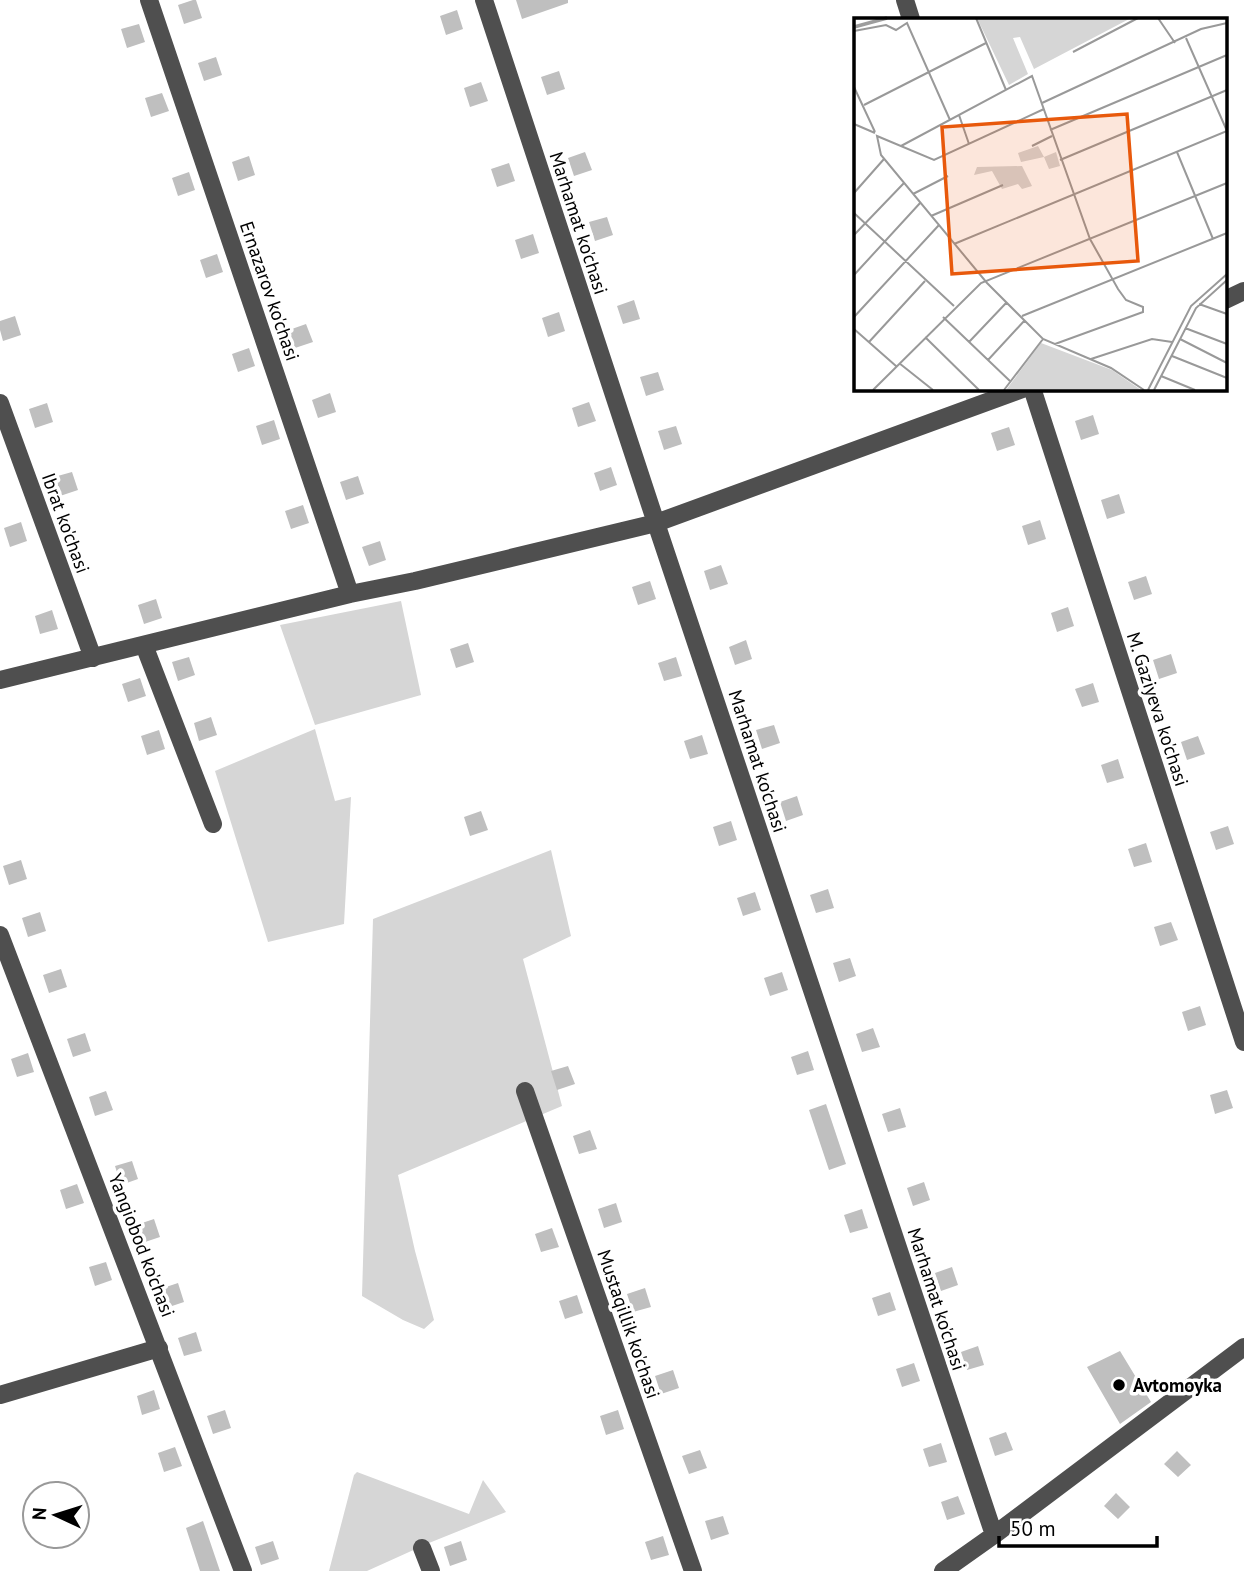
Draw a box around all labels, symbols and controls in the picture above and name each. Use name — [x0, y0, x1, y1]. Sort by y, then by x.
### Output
inset map — [854, 18, 1226, 390]
street label: Marhamat ko'chasi — [545, 149, 613, 297]
street label: Ernazarov ko'chasi — [235, 218, 305, 364]
street label: Ibrat ko'chasi — [37, 470, 95, 576]
street label: M. Gaziyeva ko'chasi — [1122, 629, 1194, 789]
street label: Marhamat ko'chasi — [724, 687, 792, 835]
street label: Yangiobod ko'chasi — [104, 1170, 180, 1320]
street label: Marhamat ko'chasi — [903, 1225, 971, 1373]
street label: Mustaqillik ko'chasi — [592, 1246, 666, 1402]
place label: Avtomoyka — [1133, 1373, 1222, 1397]
marker: Avtomoyka — [1111, 1377, 1127, 1393]
north arrow — [21, 1480, 91, 1550]
scale bar — [999, 1504, 1156, 1548]
text: N — [27, 1507, 51, 1521]
text: 50 m — [1010, 1515, 1056, 1542]

